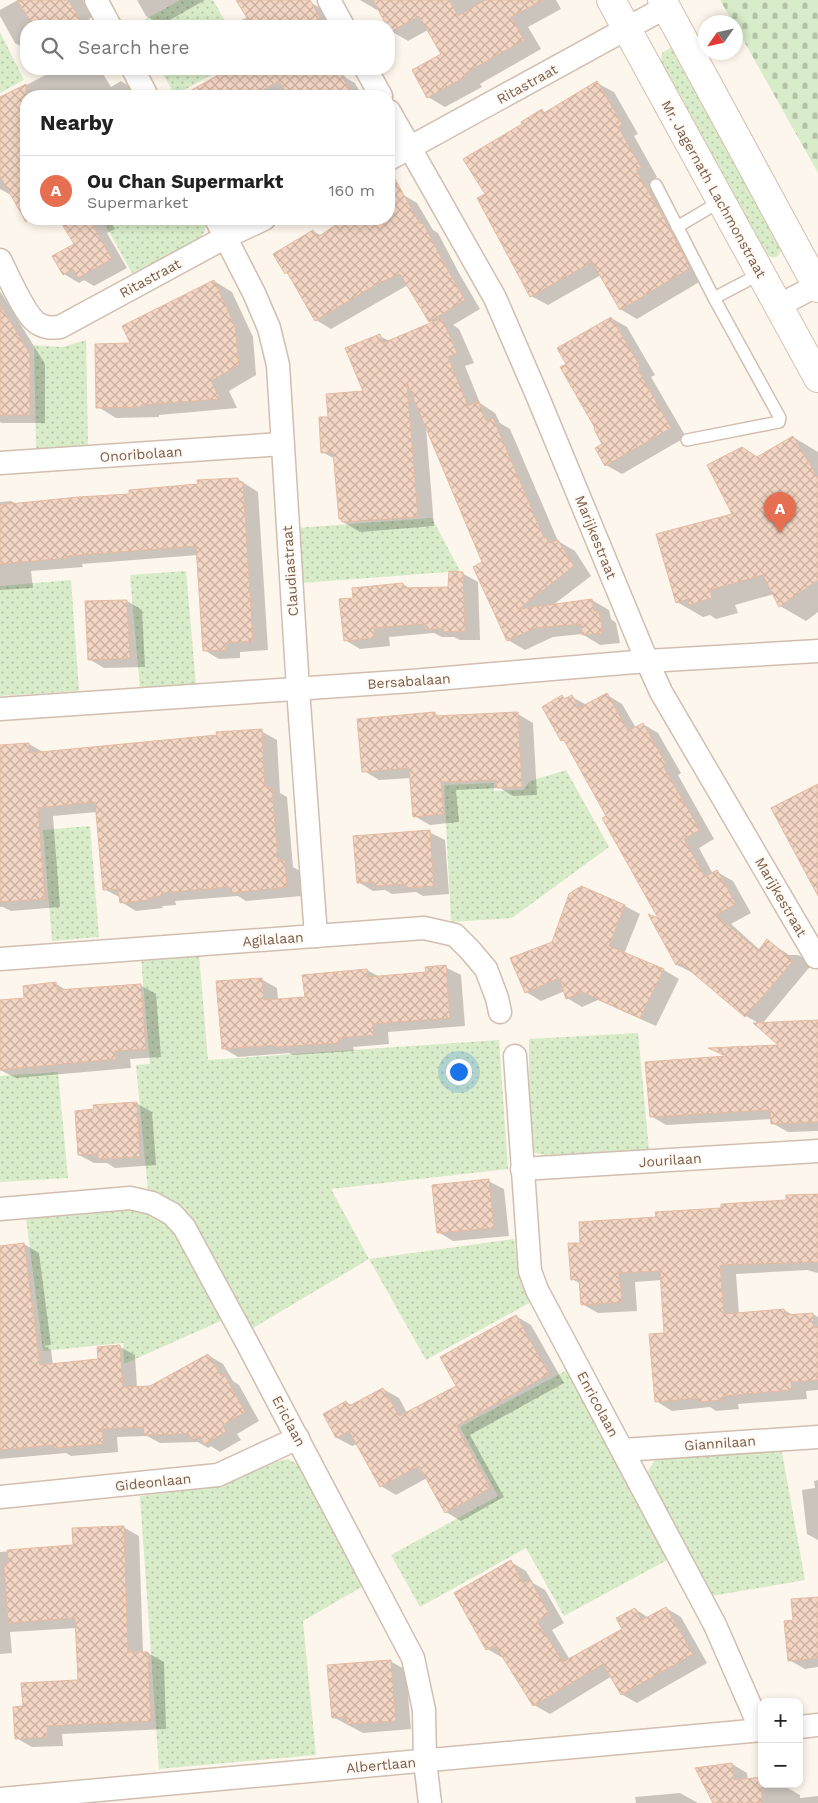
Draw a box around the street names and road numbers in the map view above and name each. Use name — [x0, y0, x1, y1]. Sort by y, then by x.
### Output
street label: Ritastraat — [494, 61, 560, 107]
street label: Mr. Jagernath Lachmonstraat — [658, 97, 770, 281]
street label: Ritastraat — [117, 255, 183, 301]
street label: Onoribolaan — [99, 443, 183, 465]
street label: Marijkestraat — [572, 493, 620, 581]
street label: Claudiastraat — [279, 525, 301, 617]
street label: Bersabalaan — [367, 670, 451, 692]
street label: Marijkestraat — [752, 854, 810, 940]
street label: Agilalaan — [242, 929, 304, 949]
street label: Jourilaan — [638, 1150, 702, 1170]
street label: Enricolaan — [574, 1368, 622, 1440]
street label: Ericlaan — [269, 1393, 309, 1449]
street label: Giannilaan — [684, 1433, 756, 1453]
street label: Gideonlaan — [114, 1470, 192, 1494]
street label: Albertlaan — [345, 1754, 417, 1776]

